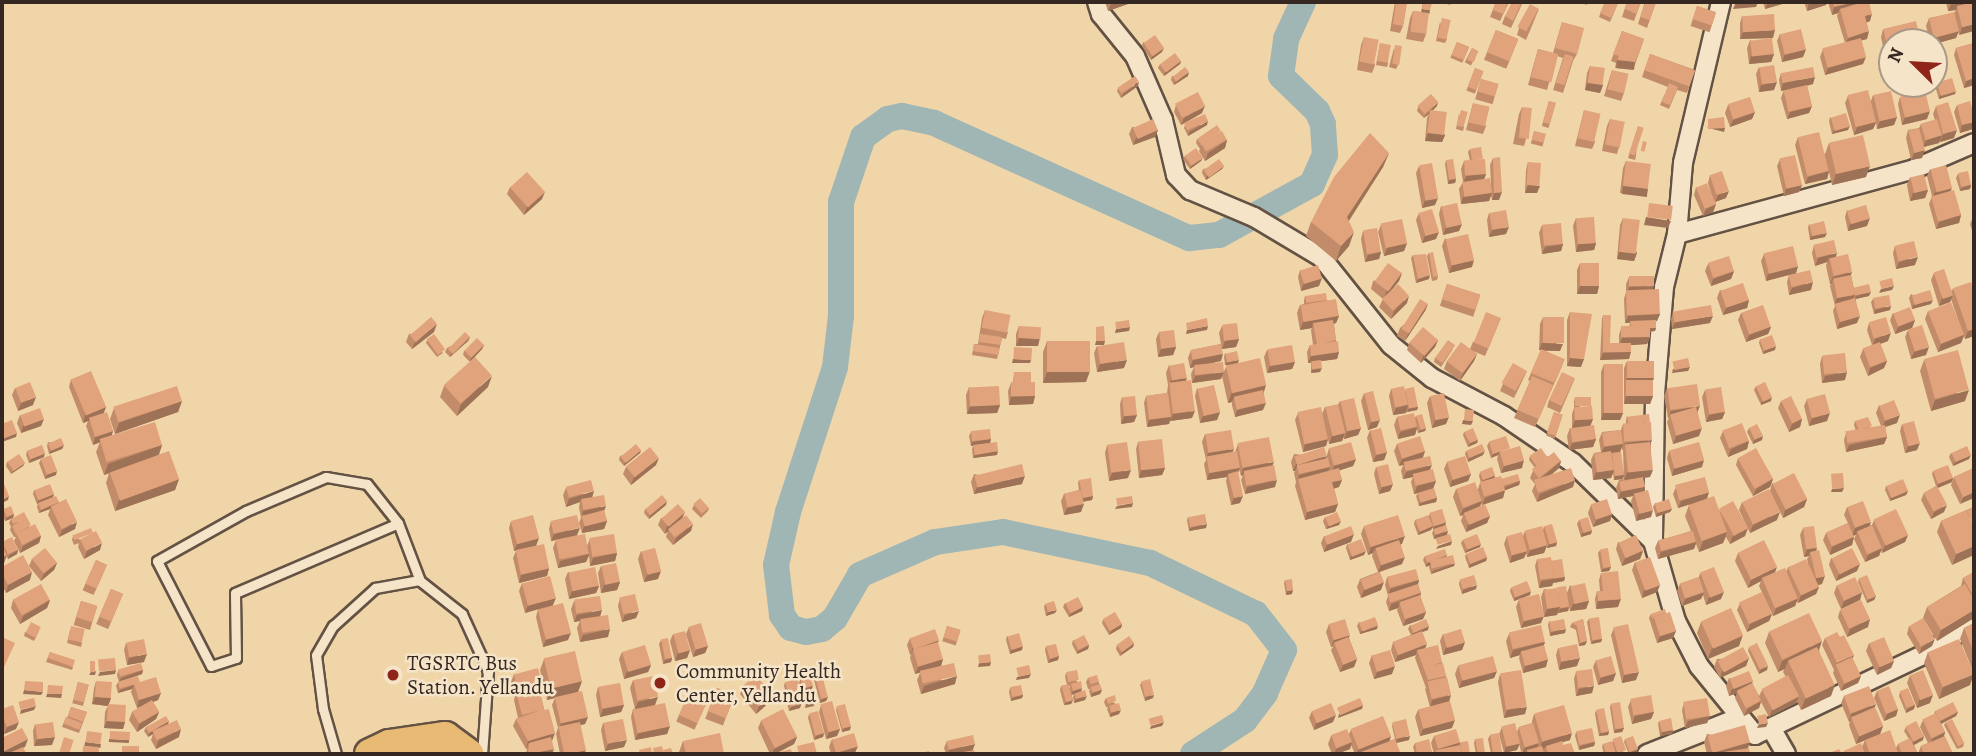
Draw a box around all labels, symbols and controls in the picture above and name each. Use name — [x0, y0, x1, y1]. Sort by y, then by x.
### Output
north arrow — [1878, 28, 1948, 98]
text: N — [1881, 44, 1910, 67]
place label: TGSRTC Bus Station. Yellandu — [407, 650, 554, 700]
place label: Community Health Center, Yellandu — [676, 658, 841, 708]
marker: TGSRTC Bus Station. Yellandu — [385, 667, 401, 683]
marker: Community Health Center, Yellandu — [650, 673, 670, 693]

